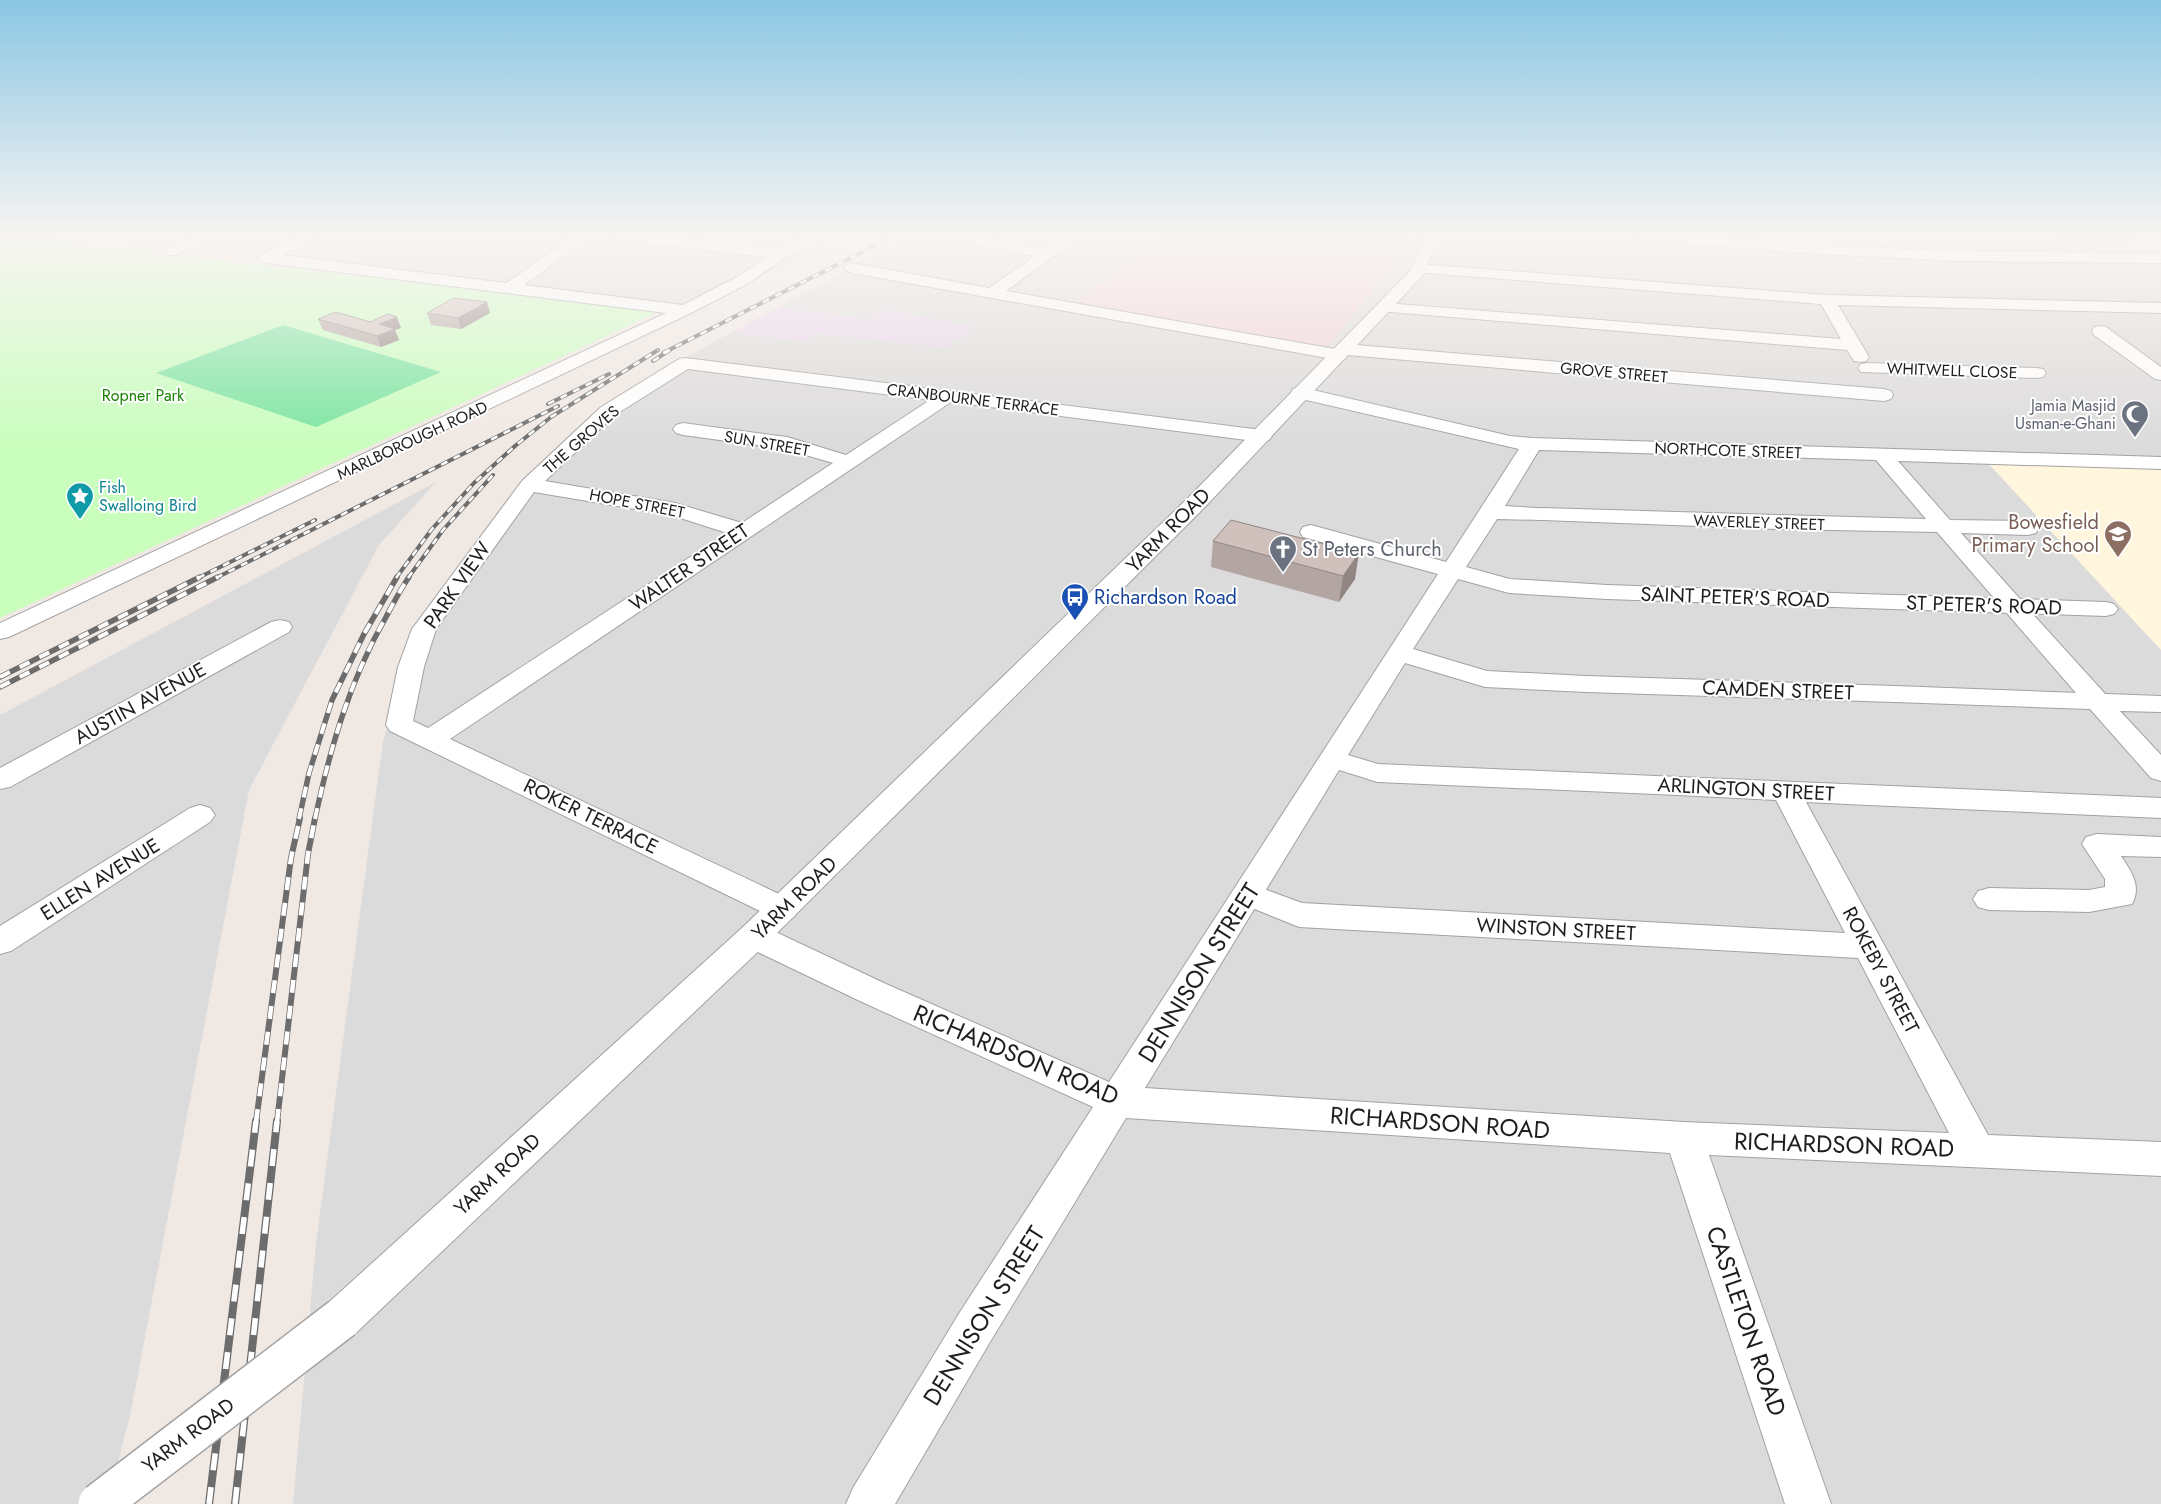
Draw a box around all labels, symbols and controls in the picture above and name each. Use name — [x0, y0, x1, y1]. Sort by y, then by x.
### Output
street label: GROVE STREET — [1559, 356, 1669, 389]
street label: WHITWELL CLOSE — [1886, 357, 2018, 384]
street label: CRANBOURNE TERRACE — [885, 378, 1060, 421]
park label: Ropner Park — [102, 384, 185, 407]
place label: Jamia Masjid Usman-e-Ghani — [2015, 394, 2116, 435]
street label: MARLBOROUGH ROAD — [333, 395, 492, 486]
mosque icon: Jamia Masjid Usman-e-Ghani — [2120, 399, 2150, 438]
street label: THE GROVES — [538, 400, 625, 479]
street label: SUN STREET — [722, 425, 812, 462]
street label: NORTHCOTE STREET — [1654, 436, 1803, 465]
place label: Fish Swalloing Bird — [99, 476, 197, 517]
place icon: Fish Swalloing Bird — [65, 481, 95, 520]
street label: YARM ROAD — [1120, 482, 1217, 579]
street label: HOPE STREET — [587, 483, 687, 524]
place label: Bowesfield Primary School — [1971, 508, 2099, 560]
street label: WAVERLEY STREET — [1693, 509, 1826, 536]
street label: WALTER STREET — [624, 516, 756, 618]
school or university icon: Bowesfield Primary School — [2103, 519, 2133, 558]
church icon: St Peters Church — [1268, 534, 1298, 573]
place label: St Peters Church — [1302, 535, 1442, 564]
street label: PARK VIEW — [417, 536, 498, 635]
street label: SAINT PETER'S ROAD — [1640, 580, 1830, 615]
bus stop icon: Richardson Road — [1060, 582, 1090, 621]
place label: Richardson Road — [1094, 583, 1237, 612]
street label: ST PETER'S ROAD — [1906, 588, 2062, 623]
street label: AUSTIN AVENUE — [69, 655, 211, 752]
street label: CAMDEN STREET — [1702, 673, 1855, 708]
street label: ARLINGTON STREET — [1657, 770, 1836, 809]
street label: ROKER TERRACE — [519, 771, 663, 862]
street label: ELLEN AVENUE — [35, 831, 166, 928]
street label: YARM ROAD — [745, 850, 844, 947]
street label: DENNISON STREET — [1129, 876, 1268, 1069]
street label: ROKEBY STREET — [1835, 902, 1927, 1039]
street label: WINSTON STREET — [1476, 911, 1637, 948]
street label: RICHARDSON ROAD — [908, 995, 1124, 1114]
street label: RICHARDSON ROAD — [1329, 1097, 1551, 1148]
street label: RICHARDSON ROAD — [1733, 1123, 1955, 1166]
street label: YARM ROAD — [448, 1127, 547, 1222]
street label: DENNISON STREET — [914, 1219, 1053, 1412]
street label: CASTLETON ROAD — [1698, 1221, 1795, 1421]
street label: YARM ROAD — [136, 1391, 241, 1480]

